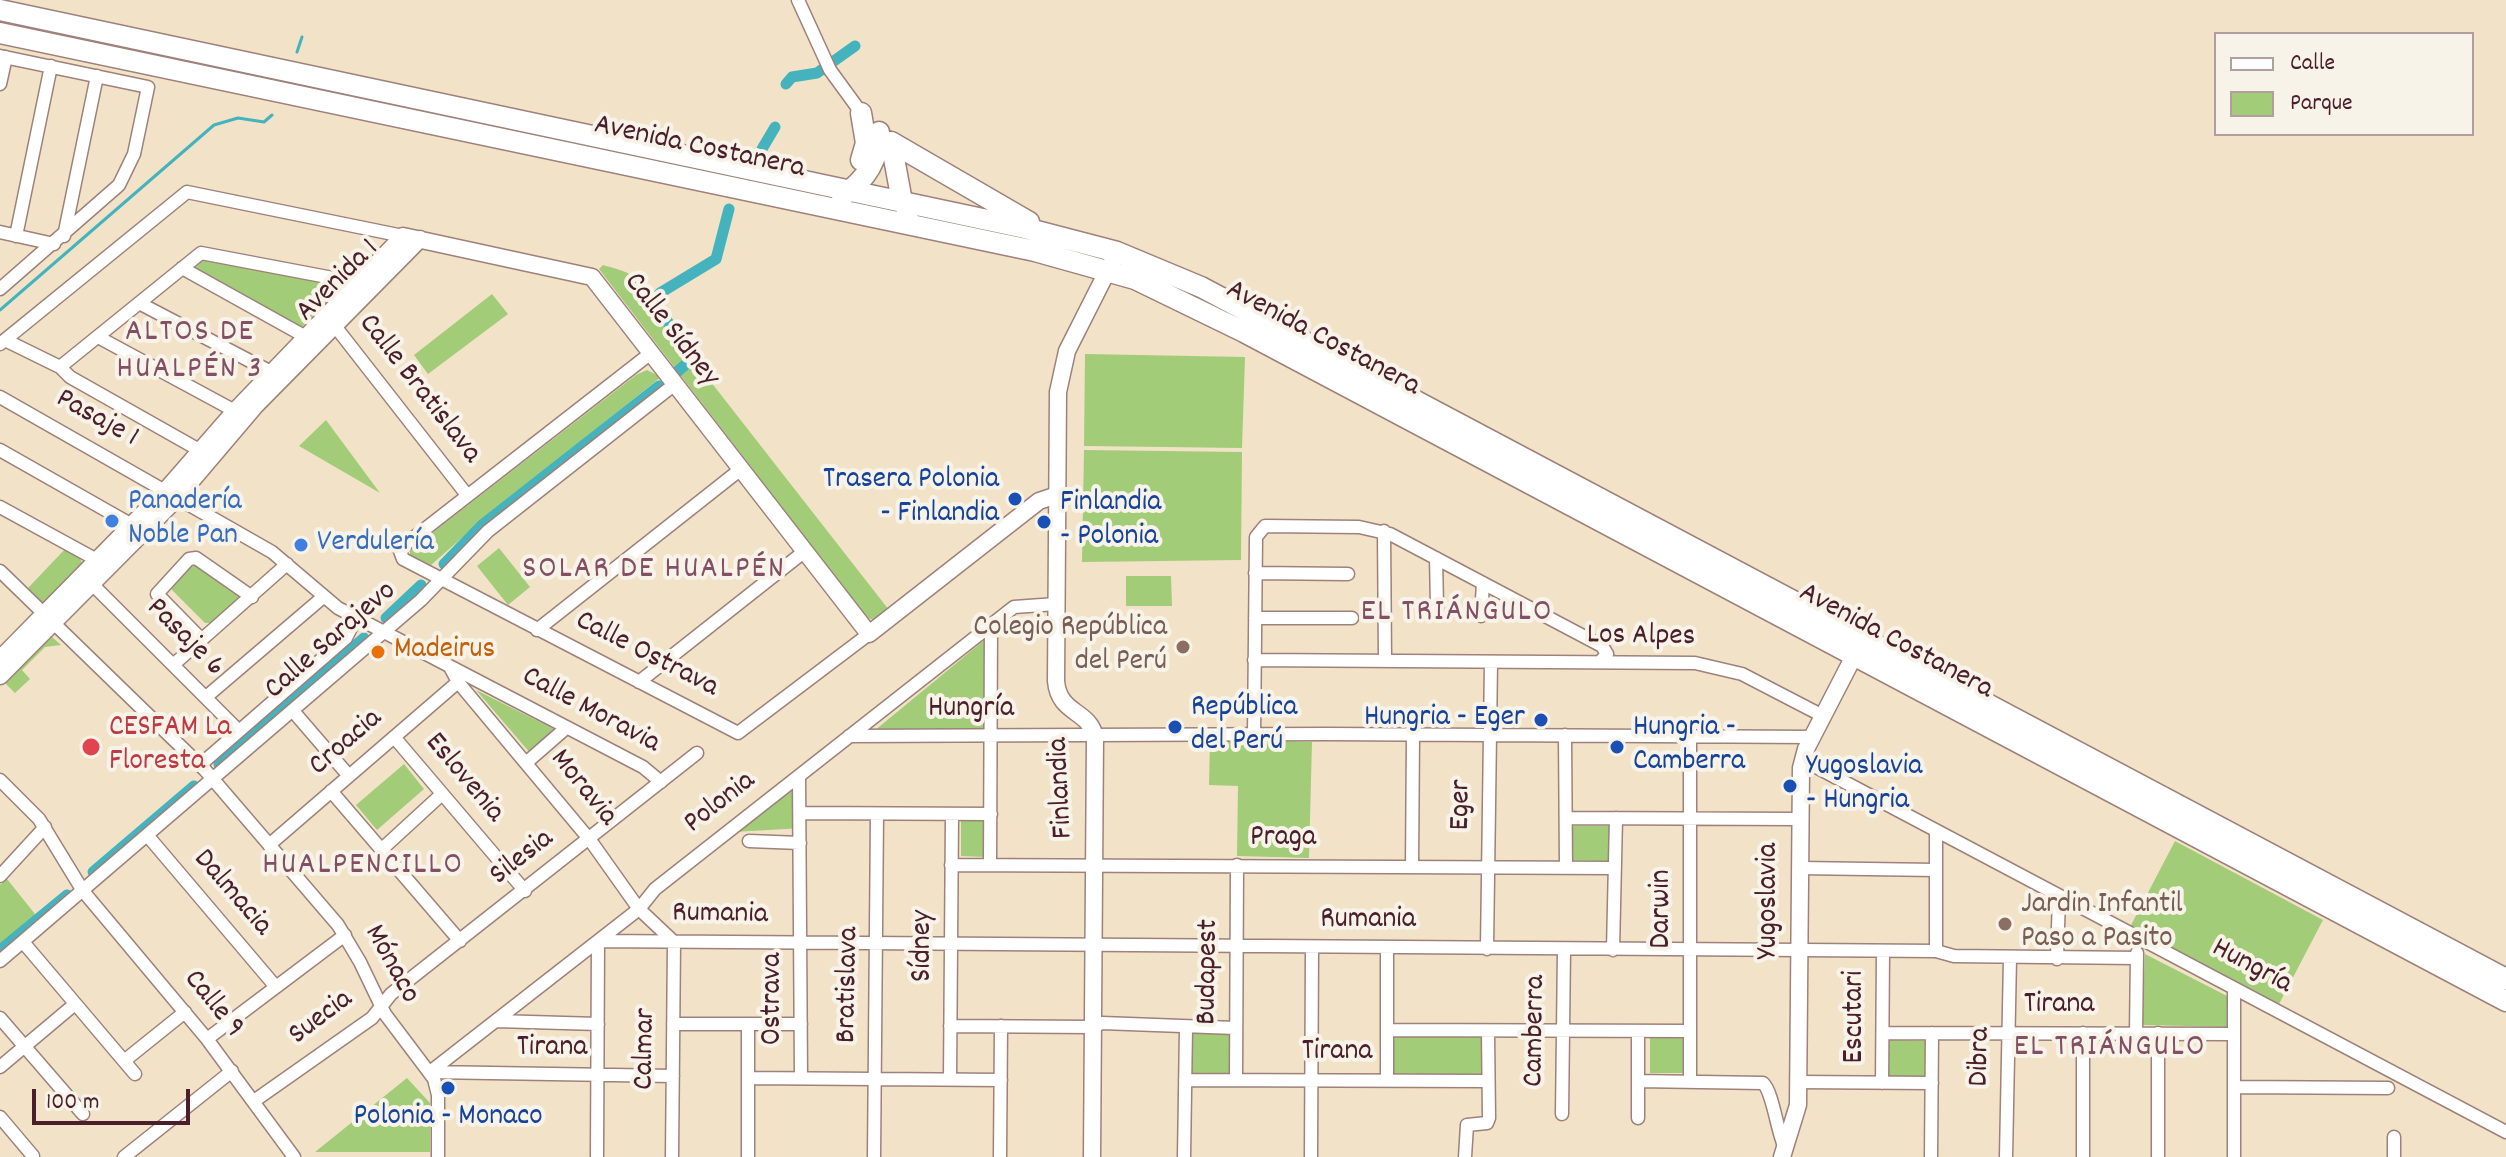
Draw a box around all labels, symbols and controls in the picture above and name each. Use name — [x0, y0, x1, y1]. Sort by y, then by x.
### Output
legend — [2214, 32, 2474, 136]
text: Calle — [2290, 47, 2335, 81]
text: Parque — [2290, 87, 2353, 121]
street label: Avenida Costanera — [590, 109, 808, 189]
street label: Avenida 1 — [290, 233, 388, 331]
street label: Calle Sídney — [614, 267, 726, 395]
street label: Avenida Costanera — [1219, 274, 1425, 406]
street label: Calle Bratislava — [349, 308, 487, 472]
district label: ALTOS DE HUALPÉN 3 — [117, 316, 263, 391]
street label: Pasaje 1 — [48, 383, 144, 457]
place label: Trasera Polonia - Finlandia — [823, 464, 999, 534]
place label: Panadería Noble Pan — [128, 486, 242, 556]
place label: Finlandia - Polonia — [1060, 487, 1161, 558]
marker: Trasera Polonia - Finlandia — [1006, 490, 1024, 508]
marker: Panadería Noble Pan — [103, 512, 121, 530]
marker: Finlandia - Polonia — [1035, 513, 1053, 531]
place label: Verdulería — [317, 527, 434, 563]
marker: Verdulería — [292, 536, 310, 554]
district label: SOLAR DE HUALPÉN — [522, 553, 786, 591]
street label: Calle Sarajevo — [259, 575, 405, 709]
street label: Avenida Costanera — [1792, 577, 1998, 709]
street label: Pasaje 6 — [137, 592, 231, 686]
district label: EL TRIÁNGULO — [1361, 596, 1553, 634]
street label: Calle Ostrava — [568, 605, 724, 707]
place label: Colegio República del Perú — [973, 612, 1167, 682]
street label: Los Alpes — [1587, 619, 1695, 657]
place label: Madeirus — [394, 634, 495, 670]
marker: Colegio República del Perú — [1174, 638, 1192, 656]
marker: Madeirus — [369, 643, 387, 661]
street label: Calle Moravia — [515, 661, 665, 763]
place label: República del Perú — [1191, 692, 1297, 762]
street label: Hungría — [928, 693, 1014, 729]
place label: Hungria - Eger — [1364, 702, 1525, 738]
street label: Croacia — [303, 703, 391, 785]
marker: Hungria - Eger — [1532, 711, 1550, 729]
place label: CESFAM La Floresta — [109, 712, 231, 782]
place label: Hungria - Camberra — [1633, 712, 1745, 782]
marker: República del Perú — [1166, 718, 1184, 736]
street label: Eslovenia — [415, 727, 511, 831]
marker: CESFAM La Floresta — [80, 736, 102, 758]
street label: Finlandia — [1042, 736, 1084, 840]
marker: Hungria - Camberra — [1608, 738, 1626, 756]
street label: Moravia — [540, 743, 624, 835]
place label: Yugoslavia - Hungria — [1806, 751, 1922, 822]
street label: Polonia — [678, 765, 764, 843]
marker: Yugoslavia - Hungria — [1781, 777, 1799, 795]
street label: Eger — [1445, 779, 1481, 831]
street label: Praga — [1250, 822, 1316, 858]
street label: Silesia — [484, 823, 562, 895]
street label: Dalmacia — [184, 843, 278, 945]
street label: Yugoslavia — [1753, 843, 1789, 959]
district label: HUALPENCILLO — [262, 849, 464, 887]
street label: Darwin — [1646, 869, 1682, 949]
place label: Jardin Infantil Paso a Pasito — [2021, 889, 2183, 960]
street label: Rumania — [672, 897, 768, 935]
street label: Rumania — [1320, 904, 1416, 940]
street label: Sídney — [907, 910, 943, 982]
marker: Jardin Infantil Paso a Pasito — [1996, 915, 2014, 933]
street label: Mónaco — [354, 919, 426, 1011]
street label: Budapest — [1191, 919, 1229, 1025]
street label: Bratislava — [831, 926, 869, 1044]
street label: Hungría — [2205, 932, 2297, 1004]
street label: Ostrava — [757, 953, 793, 1045]
street label: Calle 9 — [174, 964, 250, 1046]
street label: Escutari — [1839, 971, 1875, 1063]
street label: Camberra — [1518, 975, 1556, 1087]
street label: Suecia — [283, 983, 361, 1055]
street label: Tirana — [2024, 989, 2094, 1025]
street label: Calmar — [628, 1008, 666, 1090]
street label: Dibra — [1963, 1027, 2001, 1087]
district label: EL TRIÁNGULO — [2014, 1031, 2206, 1069]
street label: Tirana — [517, 1032, 587, 1068]
street label: Tirana — [1302, 1036, 1372, 1072]
scale bar — [36, 1073, 194, 1123]
marker: Polonia - Monaco — [439, 1079, 457, 1097]
text: 100 m — [46, 1086, 99, 1120]
place label: Polonia - Monaco — [353, 1101, 543, 1137]

